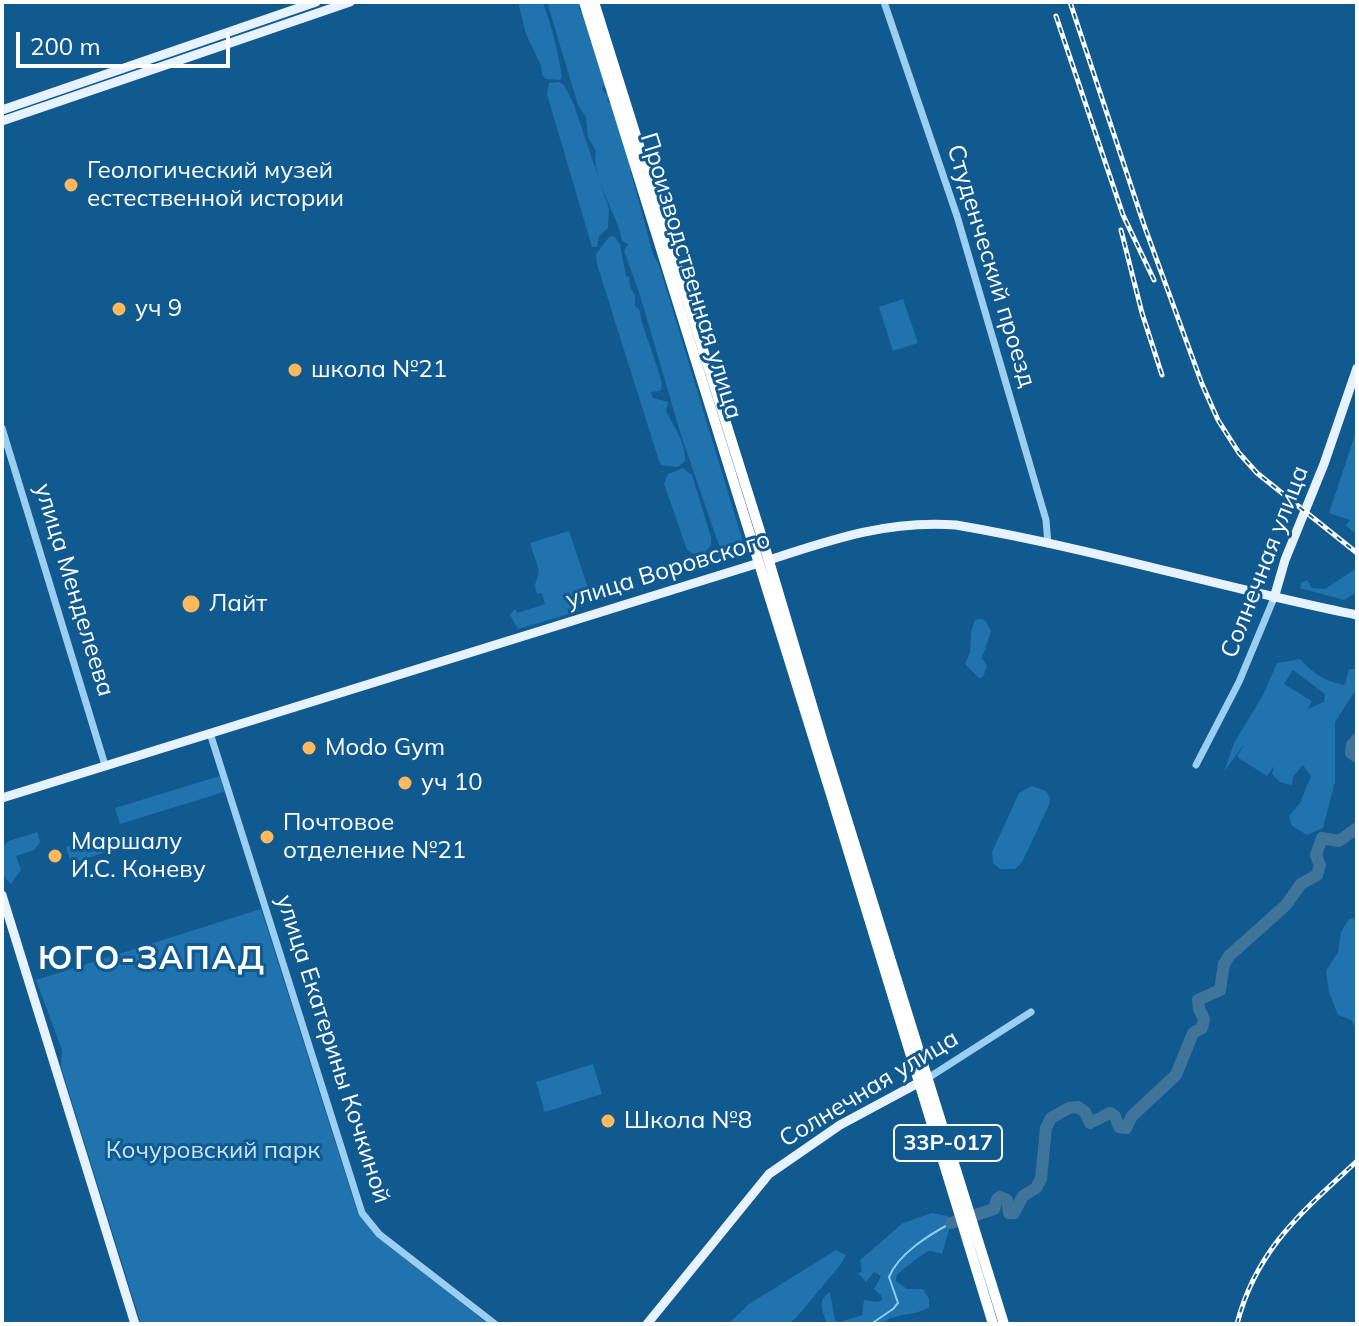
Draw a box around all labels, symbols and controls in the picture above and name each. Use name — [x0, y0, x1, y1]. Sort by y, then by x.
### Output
scale bar — [20, 16, 234, 66]
text: 200 m — [30, 31, 101, 61]
street label: Производственная улица — [634, 129, 748, 423]
street label: Студенческий проезд — [940, 141, 1042, 391]
place label: Геологический музей естественной истории — [87, 157, 344, 213]
marker: Геологический музей естественной истории — [62, 176, 80, 194]
place label: уч 9 — [135, 295, 182, 323]
marker: уч 9 — [110, 300, 128, 318]
place label: школа №21 — [311, 356, 447, 384]
marker: школа №21 — [286, 361, 304, 379]
street label: Солнечная улица — [1215, 462, 1315, 662]
street label: улица Менделеева — [28, 480, 120, 700]
street label: улица Воровского — [562, 525, 774, 615]
place label: Лайт — [209, 590, 267, 618]
marker: Лайт — [180, 593, 202, 615]
place label: Modo Gym — [325, 734, 445, 762]
marker: Modo Gym — [300, 739, 318, 757]
place label: уч 10 — [421, 769, 483, 797]
marker: уч 10 — [396, 774, 414, 792]
place label: Почтовое отделение №21 — [283, 809, 466, 865]
place label: Маршалу И.С. Коневу — [71, 828, 206, 884]
marker: Почтовое отделение №21 — [258, 828, 276, 846]
marker: Маршалу И.С. Коневу — [46, 847, 64, 865]
street label: улица Екатерины Кочкиной — [270, 891, 396, 1207]
district label: ЮГО-ЗАПАД — [38, 940, 266, 978]
street label: Солнечная улица — [774, 1024, 964, 1154]
place label: Школа №8 — [624, 1107, 752, 1135]
marker: Школа №8 — [599, 1112, 617, 1130]
road number: 33Р-017 — [894, 1125, 1002, 1161]
park label: Кочуровский парк — [106, 1137, 320, 1165]

